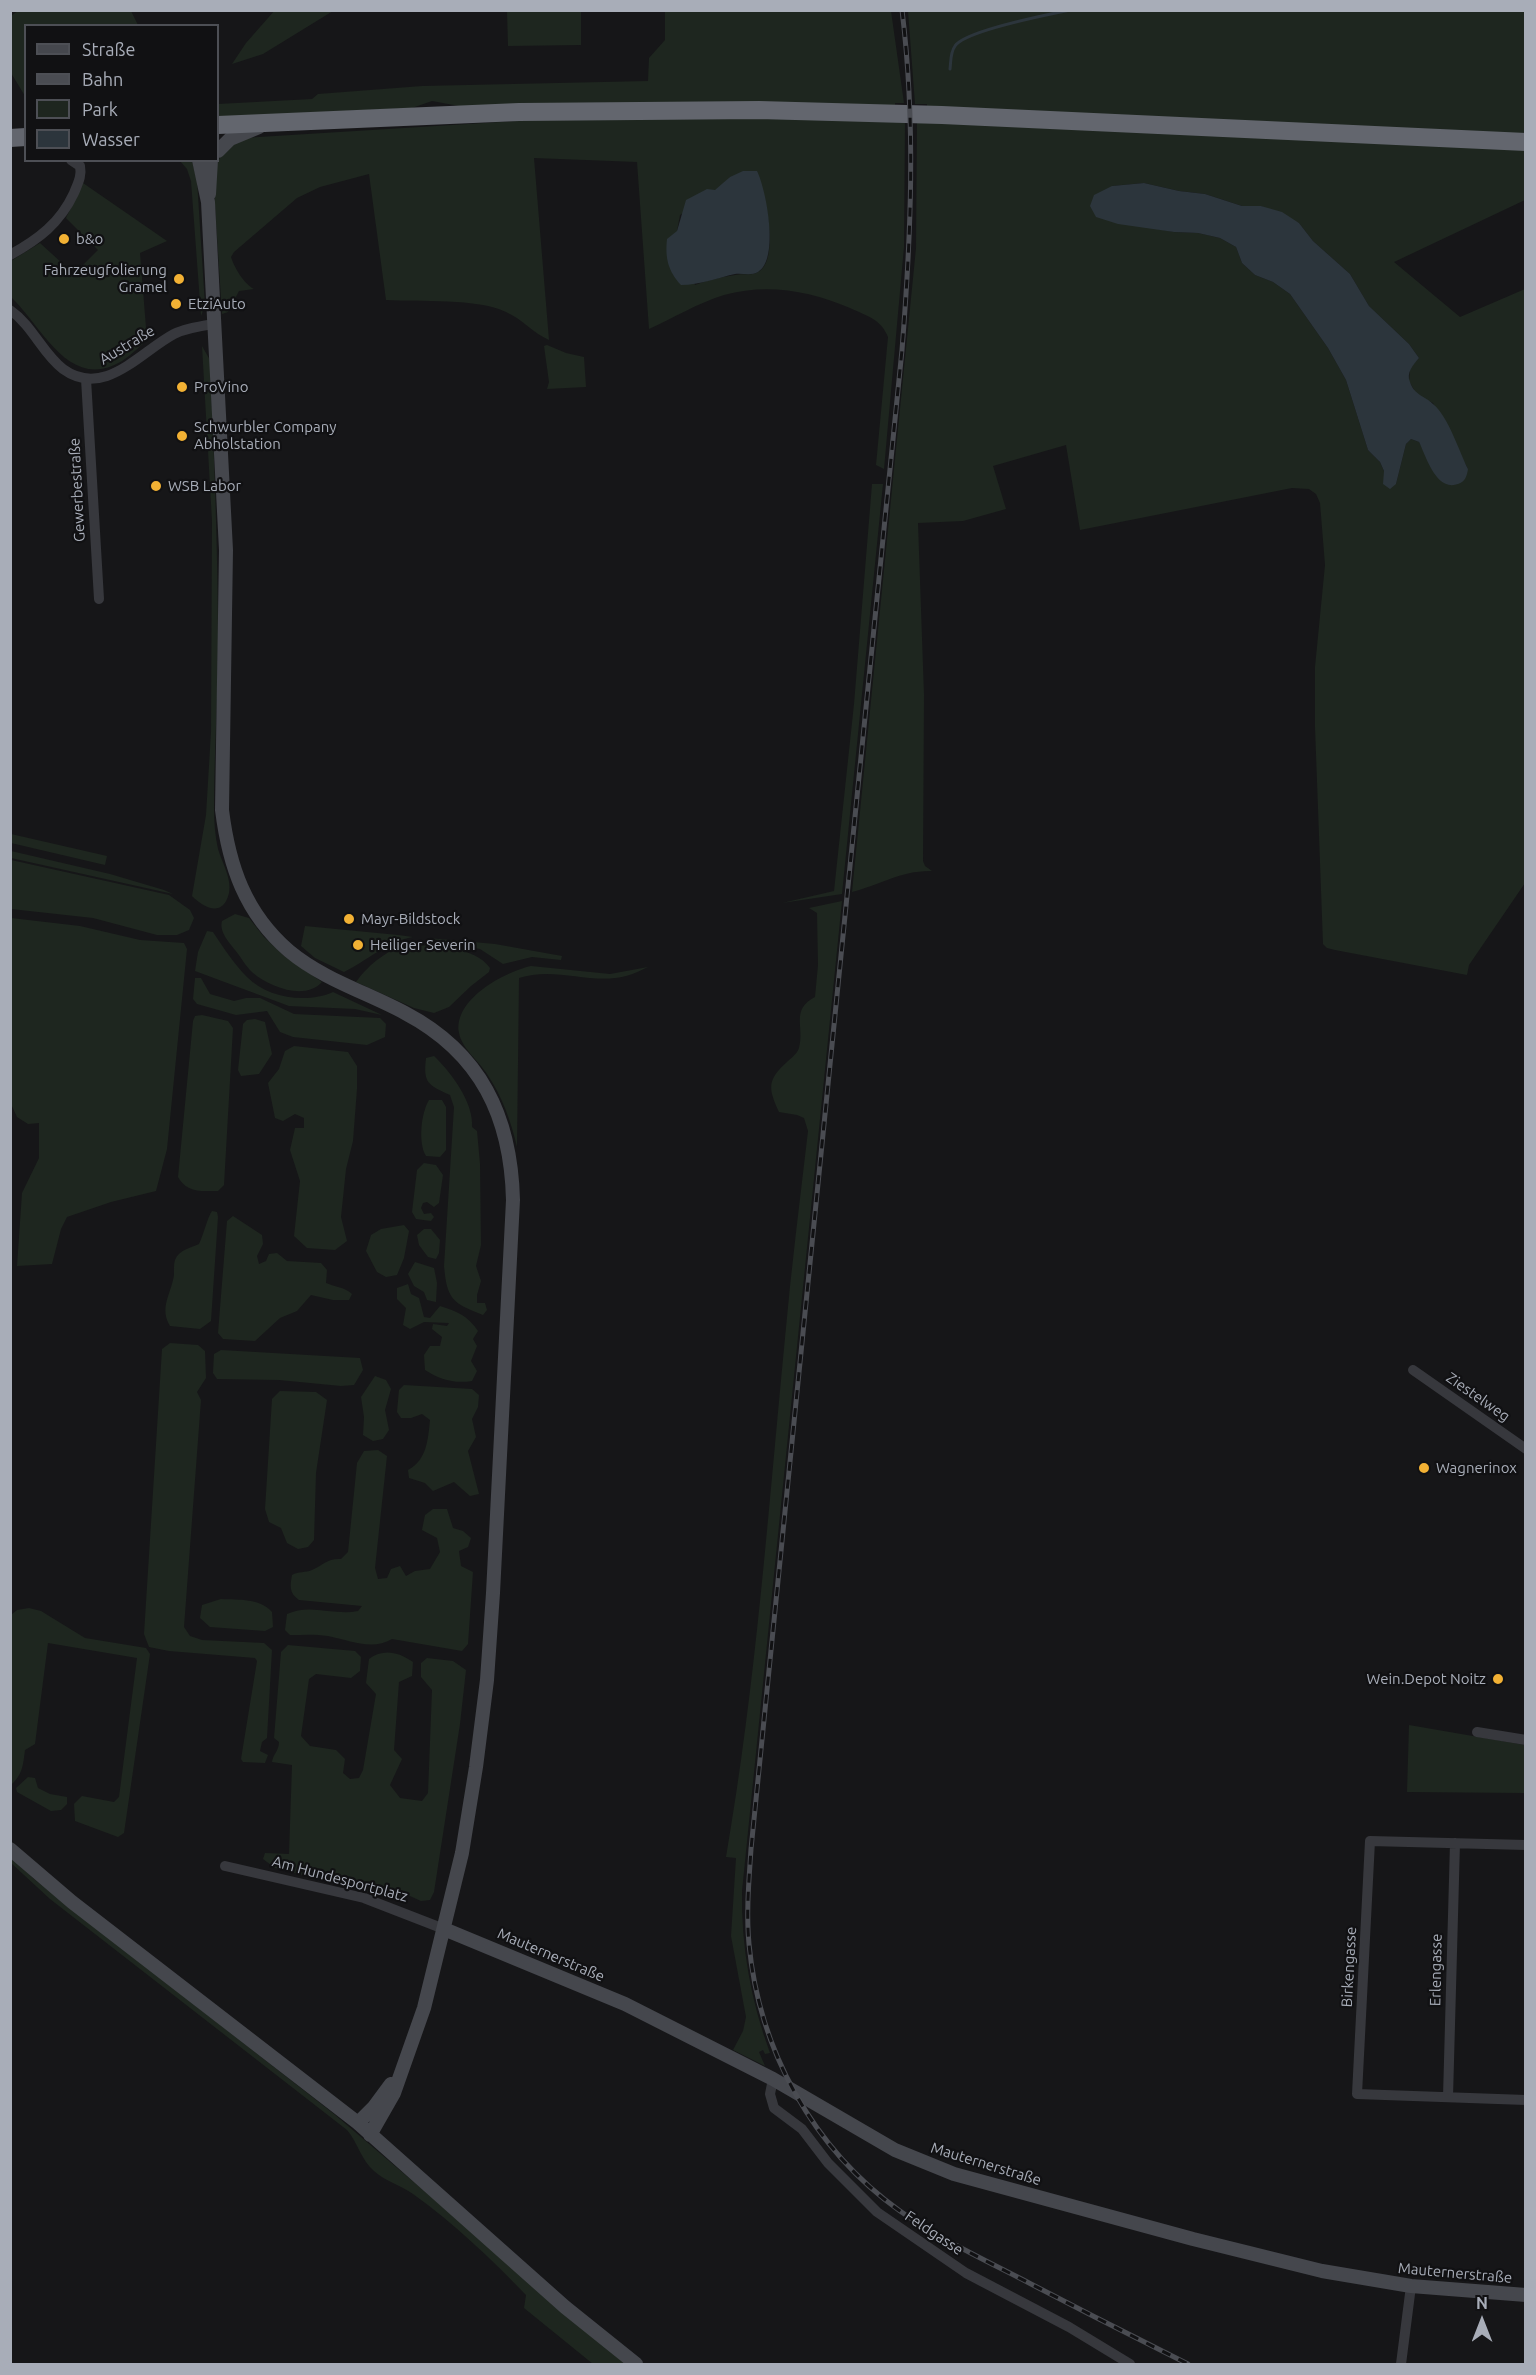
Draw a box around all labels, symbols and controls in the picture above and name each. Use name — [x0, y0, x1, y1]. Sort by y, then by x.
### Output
legend — [24, 24, 219, 162]
text: Straße — [82, 39, 135, 59]
text: Bahn — [82, 69, 123, 89]
text: Park — [82, 99, 118, 119]
text: Wasser — [82, 129, 140, 149]
place label: b&o — [76, 230, 103, 248]
marker: b&o — [57, 232, 71, 246]
place label: Fahrzeugfolierung Gramel — [44, 261, 167, 296]
marker: Fahrzeugfolierung Gramel — [172, 272, 186, 286]
place label: EtziAuto — [188, 295, 246, 313]
marker: EtziAuto — [169, 297, 183, 311]
street label: Austraße — [96, 321, 158, 369]
place label: ProVino — [194, 378, 248, 396]
marker: ProVino — [175, 380, 189, 394]
place label: Schwurbler Company Abholstation — [194, 418, 336, 453]
marker: Schwurbler Company Abholstation — [175, 429, 189, 443]
street label: Gewerbestraße — [65, 438, 89, 542]
place label: WSB Labor — [168, 477, 241, 495]
marker: WSB Labor — [149, 479, 163, 493]
place label: Mayr-Bildstock — [361, 910, 460, 928]
marker: Mayr-Bildstock — [342, 912, 356, 926]
place label: Heiliger Severin — [370, 936, 476, 954]
marker: Heiliger Severin — [351, 938, 365, 952]
street label: Ziestelweg — [1443, 1369, 1513, 1425]
place label: Wagnerinox — [1436, 1459, 1517, 1477]
marker: Wagnerinox — [1417, 1461, 1431, 1475]
place label: Wein.Depot Noitz — [1366, 1670, 1486, 1688]
marker: Wein.Depot Noitz — [1491, 1672, 1505, 1686]
street label: Am Hundesportplatz — [270, 1852, 410, 1906]
street label: Mauternerstraße — [495, 1924, 607, 1986]
street label: Birkengasse — [1338, 1926, 1360, 2008]
street label: Erlengasse — [1426, 1934, 1446, 2006]
street label: Mauternerstraße — [928, 2139, 1044, 2189]
street label: Feldgasse — [901, 2207, 967, 2259]
street label: Mauternerstraße — [1397, 2259, 1513, 2287]
north arrow — [1452, 2291, 1512, 2351]
text: N — [1476, 2294, 1488, 2312]

